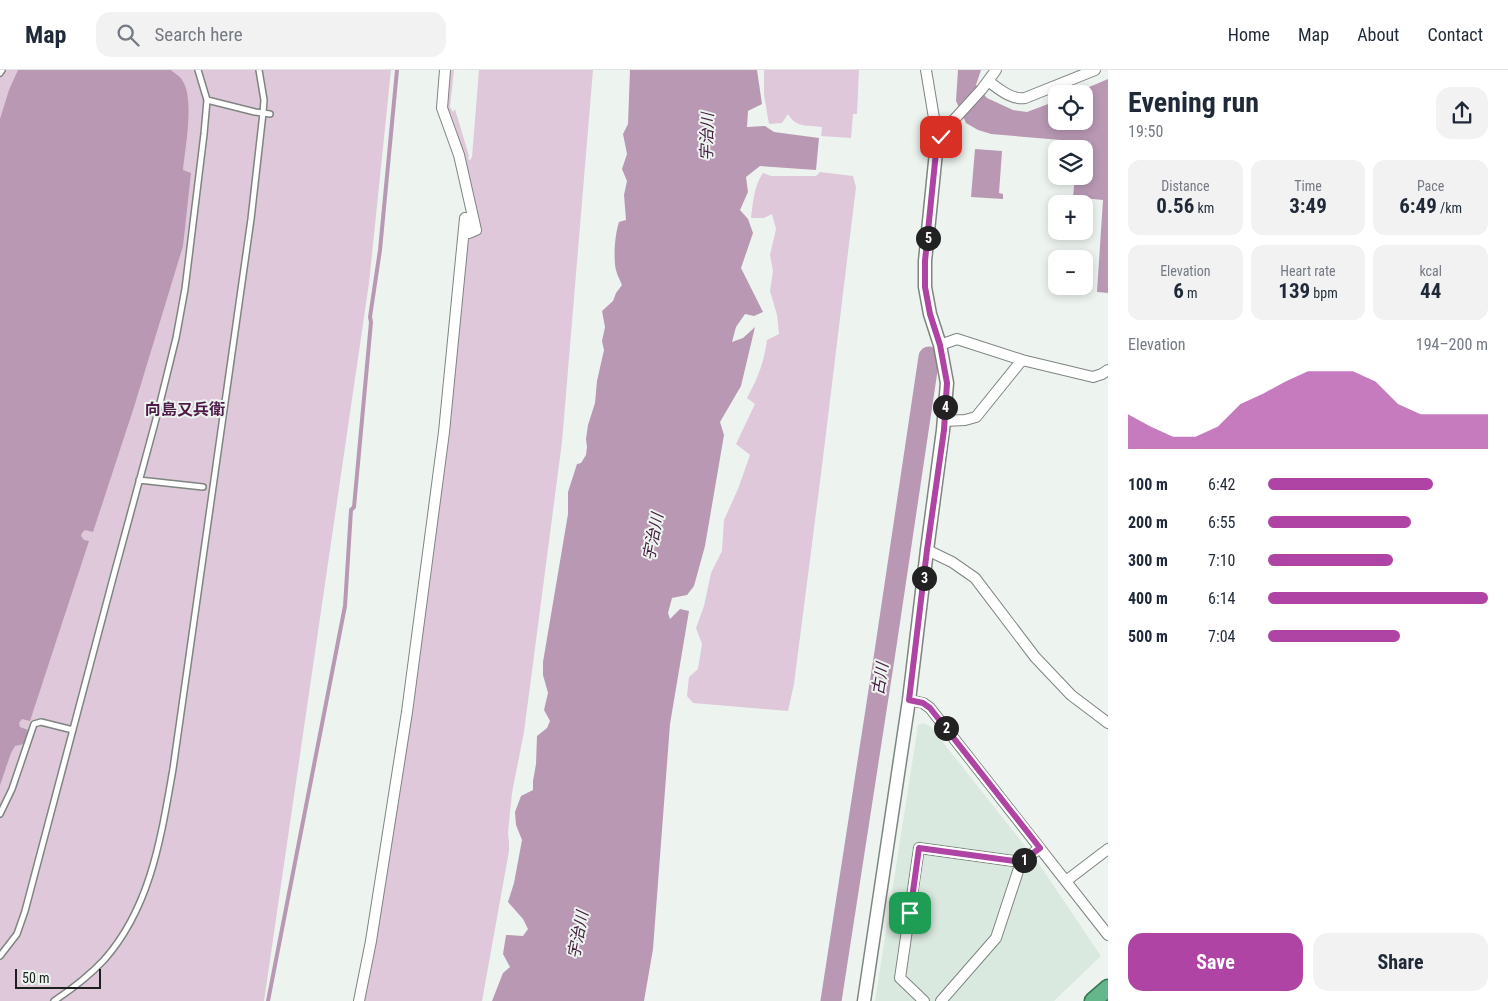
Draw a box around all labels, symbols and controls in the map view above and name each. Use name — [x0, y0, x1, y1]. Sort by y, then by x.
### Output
search box — [96, 12, 446, 57]
text: Map — [25, 21, 66, 49]
icon: search — [114, 21, 142, 49]
text: Search here — [154, 23, 243, 46]
text: Home — [1228, 24, 1270, 45]
text: Map — [1298, 24, 1329, 45]
text: About — [1357, 24, 1399, 45]
text: Contact — [1427, 24, 1483, 45]
map controls — [1048, 85, 1093, 295]
button: locate — [1048, 85, 1093, 130]
text: Evening run — [1128, 86, 1259, 119]
button: share — [1436, 87, 1488, 139]
water label: 宇治川 — [697, 111, 717, 161]
pin — [920, 116, 962, 158]
text: 19:50 — [1128, 122, 1163, 141]
icon: check — [927, 123, 955, 151]
button: layers — [1048, 140, 1093, 185]
text: Distance — [1161, 178, 1209, 194]
text: Time — [1294, 178, 1322, 194]
text: Pace — [1417, 178, 1444, 194]
text: 0.56 — [1156, 194, 1194, 218]
text: 3:49 — [1289, 194, 1327, 218]
text: 6:49 — [1399, 194, 1437, 218]
button: + — [1048, 195, 1093, 240]
text: km — [1194, 200, 1214, 216]
text: /km — [1437, 200, 1462, 216]
pin: 5 — [916, 226, 940, 250]
text: 5 — [925, 230, 932, 246]
button: − — [1048, 250, 1093, 295]
text: Elevation — [1160, 263, 1211, 279]
text: Heart rate — [1280, 263, 1336, 279]
text: kcal — [1419, 263, 1442, 279]
text: 6 — [1173, 279, 1184, 303]
text: 139 — [1278, 279, 1310, 303]
text: 44 — [1420, 279, 1441, 303]
text: m — [1184, 285, 1198, 301]
text: bpm — [1310, 285, 1338, 301]
text: Elevation — [1128, 335, 1186, 354]
text: 194–200 m — [1416, 335, 1488, 354]
pin: 4 — [932, 394, 958, 420]
text: 4 — [942, 399, 949, 415]
district label: 向島又兵衛 — [145, 400, 225, 419]
text: 100 m — [1128, 475, 1168, 494]
text: 6:42 — [1208, 475, 1235, 494]
water label: 宇治川 — [639, 510, 667, 562]
text: 200 m — [1128, 513, 1168, 532]
text: 6:55 — [1208, 513, 1235, 532]
text: 300 m — [1128, 551, 1168, 570]
text: 7:10 — [1208, 551, 1235, 570]
pin: 3 — [912, 566, 936, 590]
text: 3 — [921, 570, 928, 586]
text: 400 m — [1128, 589, 1168, 608]
text: 6:14 — [1208, 589, 1235, 608]
text: 500 m — [1128, 627, 1168, 646]
text: 7:04 — [1208, 627, 1235, 646]
water label: 古川 — [868, 660, 892, 696]
pin: 2 — [934, 716, 958, 740]
text: 2 — [943, 720, 950, 736]
pin: 1 — [1012, 848, 1036, 872]
text: 1 — [1021, 852, 1028, 868]
pin — [889, 892, 931, 934]
icon: arrive — [896, 899, 924, 927]
water label: 宇治川 — [564, 908, 592, 960]
button: Save — [1128, 933, 1303, 991]
button: Share — [1313, 933, 1488, 991]
scale bar — [15, 966, 101, 989]
text: 50 m — [22, 970, 50, 986]

